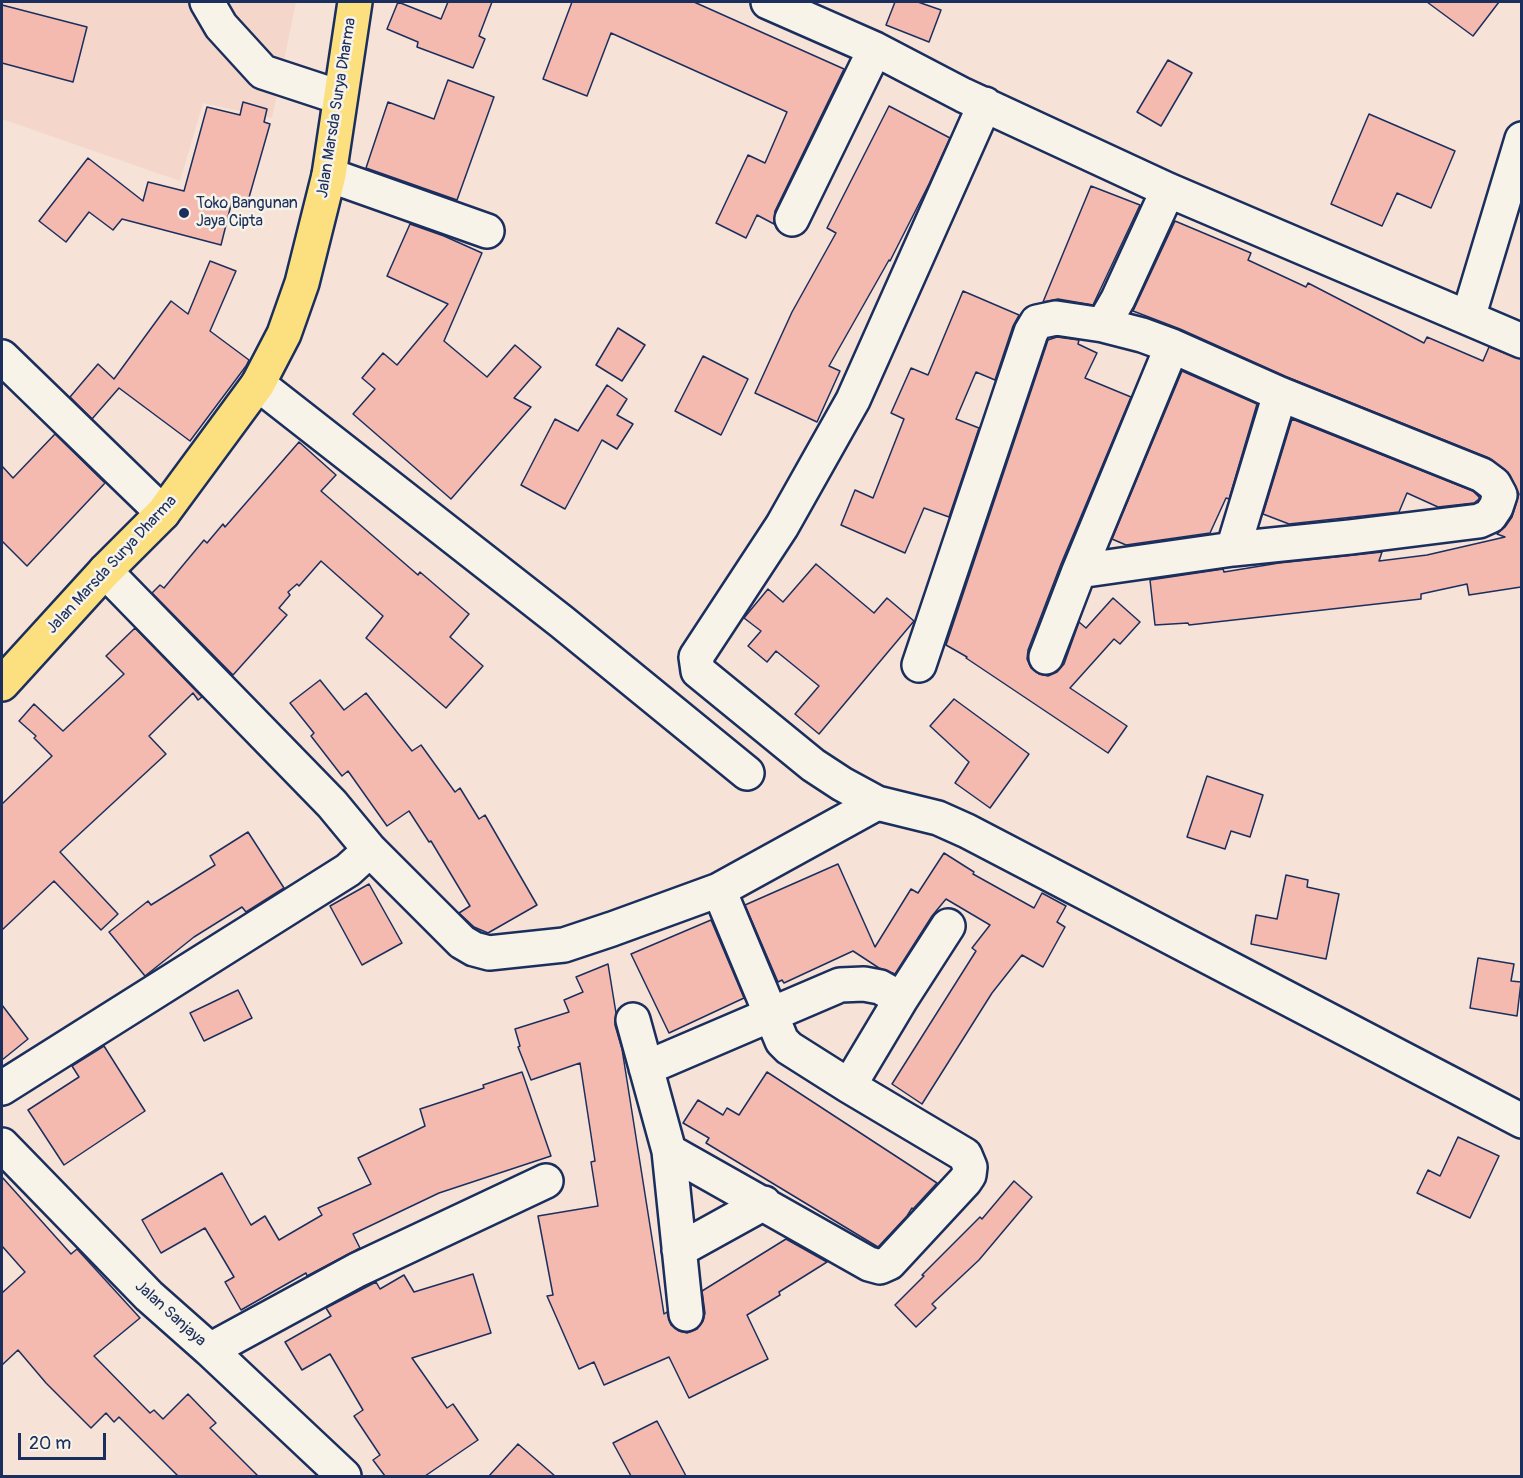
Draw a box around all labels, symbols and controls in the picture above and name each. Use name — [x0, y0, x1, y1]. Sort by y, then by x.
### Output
street label: Jalan Marsda Surya Dharma — [313, 17, 361, 199]
place label: Toko Bangunan Jaya Cipta — [196, 194, 298, 232]
marker: Toko Bangunan Jaya Cipta — [177, 206, 191, 220]
street label: Jalan Marsda Surya Dharma — [43, 492, 181, 638]
street label: Jalan Sanjaya — [130, 1277, 210, 1351]
scale bar — [21, 1421, 110, 1459]
text: 20 m — [29, 1432, 71, 1455]

